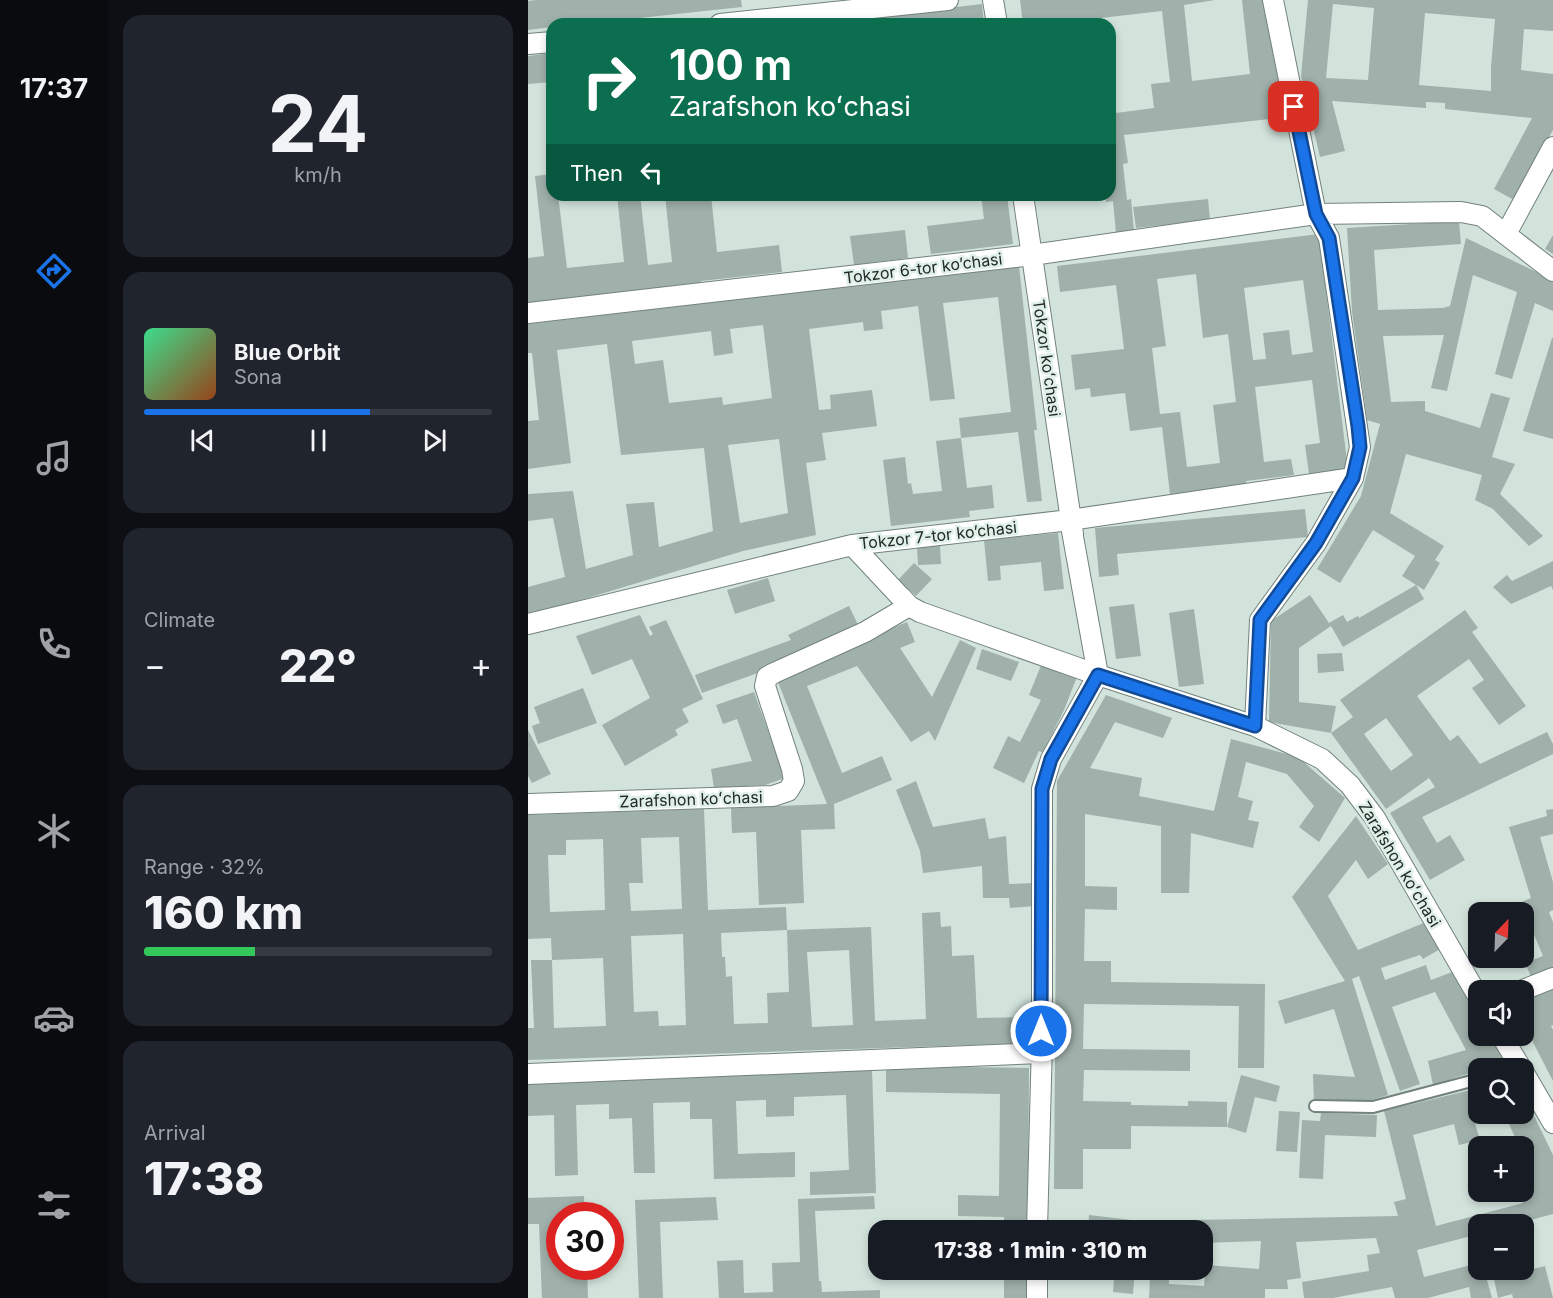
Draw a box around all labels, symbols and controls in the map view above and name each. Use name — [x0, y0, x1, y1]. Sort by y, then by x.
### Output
text: 100 m — [669, 39, 792, 90]
icon: right — [570, 42, 648, 120]
text: 17:37 — [20, 72, 88, 105]
text: 24 — [268, 76, 368, 171]
pin — [1268, 81, 1319, 132]
text: Zarafshon koʻchasi — [669, 90, 911, 123]
icon: arrive — [1277, 90, 1310, 123]
icon: left — [635, 156, 668, 189]
text: Then — [570, 160, 623, 186]
text: km/h — [294, 163, 342, 187]
street label: Tokzor 6-tor koʼchasi — [843, 248, 1003, 288]
icon: directions — [33, 250, 75, 292]
street label: Tokzor koʻchasi — [1029, 298, 1065, 418]
text: Blue Orbit — [234, 339, 341, 365]
text: Sona — [234, 365, 282, 389]
icon: previous — [186, 424, 219, 457]
icon: pause — [302, 424, 335, 457]
icon: next — [418, 424, 451, 457]
icon: music — [33, 437, 75, 479]
street label: Tokzor 7-tor koʼchasi — [858, 517, 1018, 553]
text: Climate — [144, 608, 215, 632]
icon: phone — [33, 623, 75, 665]
text: 22° — [279, 638, 357, 693]
text: − — [144, 645, 166, 685]
text: + — [470, 645, 492, 685]
street label: Zarafshon koʻchasi — [619, 787, 763, 811]
street label: Zarafshon koʻchasi — [1355, 797, 1445, 931]
icon: climate — [33, 810, 75, 852]
text: Range · 32% — [144, 855, 265, 879]
text: 160 km — [144, 885, 303, 940]
north arrow — [1468, 902, 1534, 968]
map controls — [1468, 902, 1534, 1280]
button: sound — [1468, 980, 1534, 1046]
icon: car — [33, 997, 75, 1039]
position arrow — [1009, 999, 1073, 1063]
button: search — [1468, 1058, 1534, 1124]
text: Arrival — [144, 1121, 206, 1145]
button: + — [1468, 1136, 1534, 1202]
text: 17:38 — [144, 1151, 264, 1206]
icon: filters — [33, 1184, 75, 1226]
speed limit sign: 30 — [546, 1202, 624, 1280]
button: − — [1468, 1214, 1534, 1280]
text: 17:38 · 1 min · 310 m — [934, 1237, 1147, 1263]

